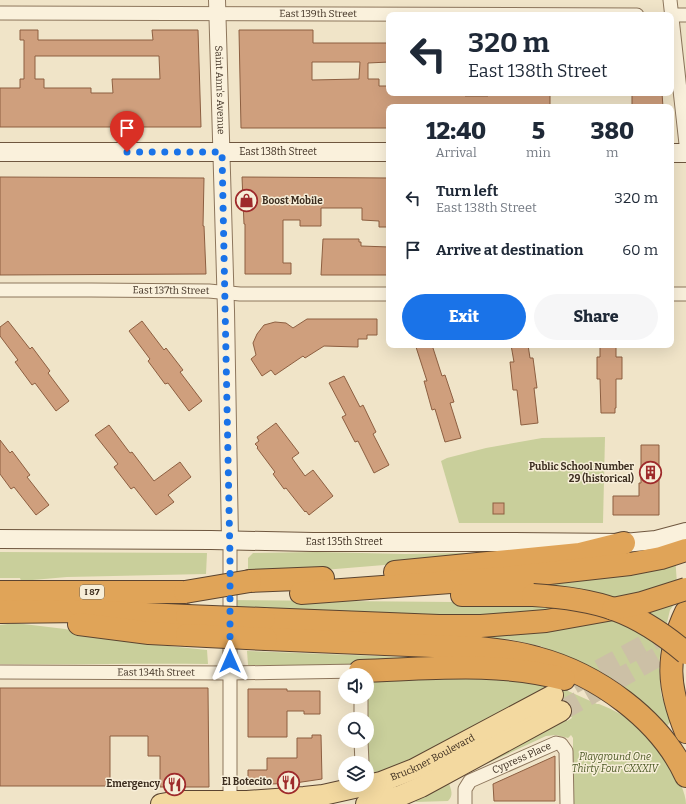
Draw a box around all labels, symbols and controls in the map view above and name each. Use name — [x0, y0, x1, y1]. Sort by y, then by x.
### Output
street label: East 139th Street — [279, 8, 357, 20]
text: 320 m — [468, 26, 549, 59]
icon: left — [402, 28, 454, 80]
street label: Saint Ann's Avenue — [212, 45, 227, 135]
text: East 138th Street — [468, 60, 608, 82]
pin — [110, 111, 144, 152]
icon: arrive — [116, 117, 138, 139]
text: 12:40 — [426, 117, 486, 145]
text: 5 — [532, 117, 545, 145]
text: 380 — [591, 117, 634, 145]
text: Arrival — [435, 145, 477, 160]
text: min — [526, 145, 551, 160]
text: m — [606, 145, 619, 160]
street label: East 138th Street — [239, 146, 317, 158]
text: Turn left — [436, 182, 498, 200]
icon: left — [402, 187, 424, 209]
shop icon: Boost Mobile — [234, 188, 260, 214]
text: 320 m — [614, 189, 658, 207]
place label: Boost Mobile — [262, 195, 323, 207]
text: East 138th Street — [436, 200, 537, 215]
icon: arrive — [402, 239, 424, 261]
text: Arrive at destination — [436, 241, 583, 259]
text: 60 m — [622, 241, 658, 259]
street label: East 137th Street — [133, 284, 210, 297]
button: Exit — [402, 294, 526, 340]
button: Share — [534, 294, 658, 340]
building icon: Public School Number 29 (historical) — [637, 460, 663, 486]
place label: Public School Number 29 (historical) — [529, 461, 634, 485]
street label: East 135th Street — [305, 536, 383, 548]
road number: I 87 — [80, 585, 104, 599]
position arrow — [209, 640, 251, 682]
street label: East 134th Street — [117, 667, 195, 679]
map controls — [338, 668, 374, 792]
button: sound — [338, 668, 374, 704]
button: search — [338, 712, 374, 748]
street label: Bruckner Boulevard — [389, 732, 477, 784]
street label: Cypress Place — [490, 740, 553, 776]
park label: Playground One Thirty Four CXXXIV — [572, 751, 659, 775]
button: layers — [338, 756, 374, 792]
restaurant icon: El Botecito — [275, 769, 301, 795]
restaurant icon: Emergency — [162, 771, 188, 797]
place label: El Botecito — [222, 776, 272, 788]
place label: Emergency — [106, 778, 160, 790]

